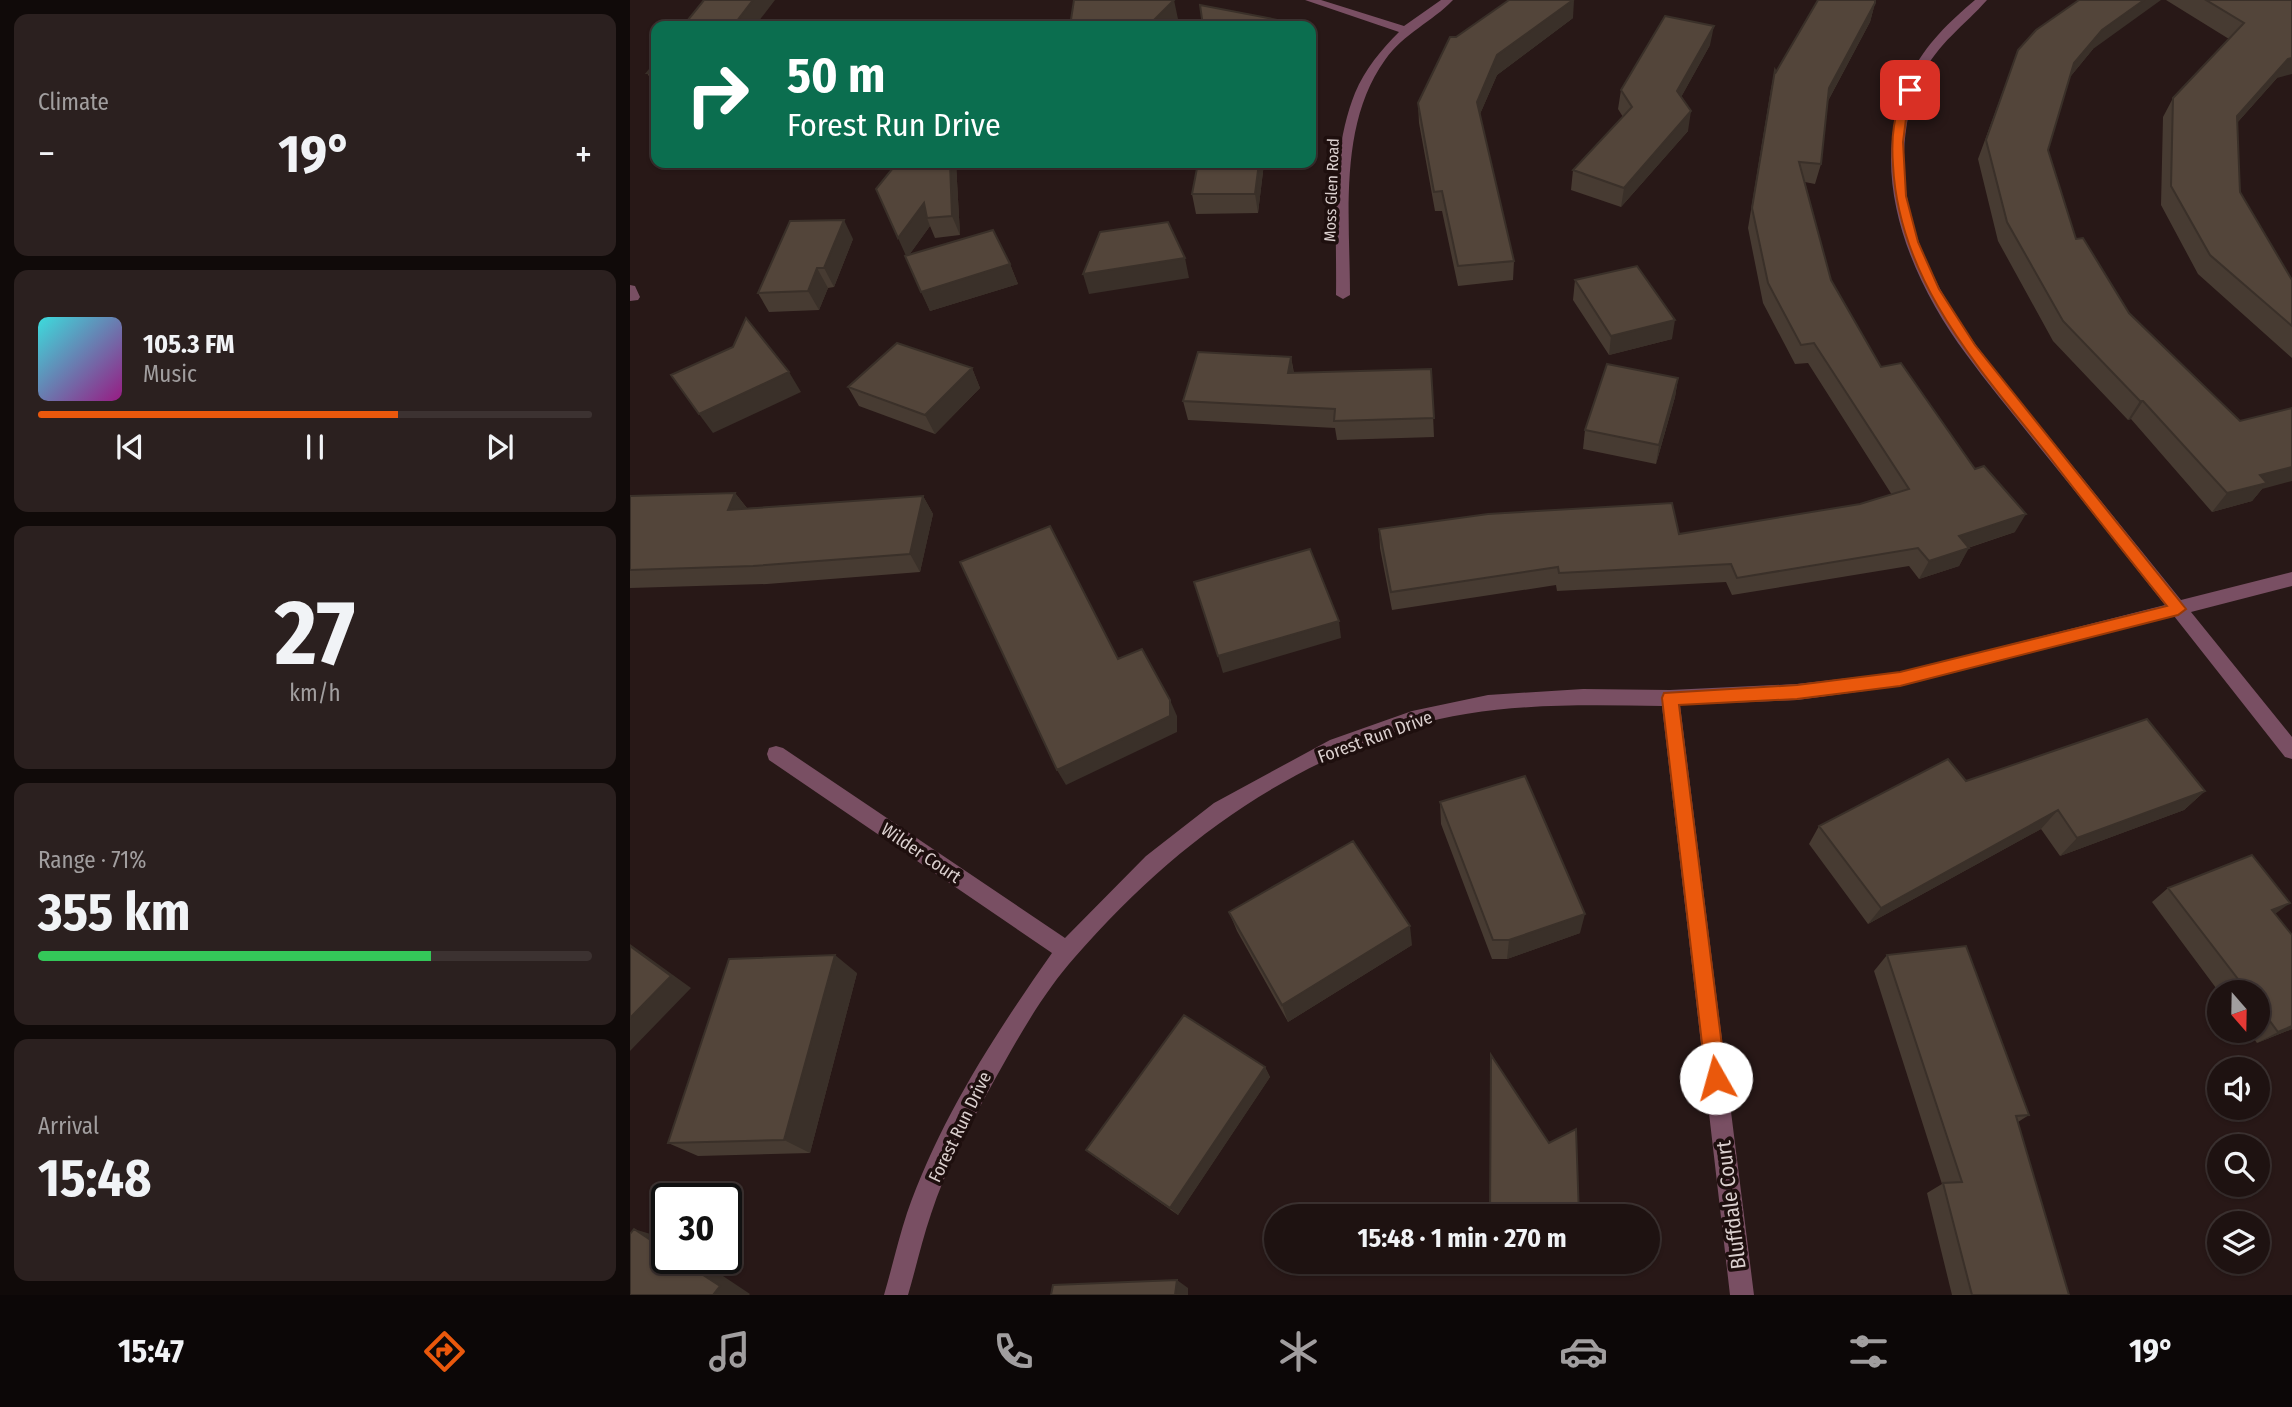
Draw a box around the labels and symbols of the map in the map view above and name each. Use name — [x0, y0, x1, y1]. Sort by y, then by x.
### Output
pin — [1880, 60, 1940, 120]
street label: Moss Glen Road — [1320, 138, 1343, 242]
street label: Forest Run Drive — [1315, 706, 1435, 768]
street label: Wilder Court — [877, 818, 965, 888]
north arrow — [2207, 980, 2270, 1043]
position arrow — [1679, 1041, 1753, 1115]
street label: Forest Run Drive — [924, 1068, 996, 1186]
street label: Bluffdale Court — [1710, 1139, 1752, 1271]
speed limit sign: 30 — [651, 1183, 742, 1274]

